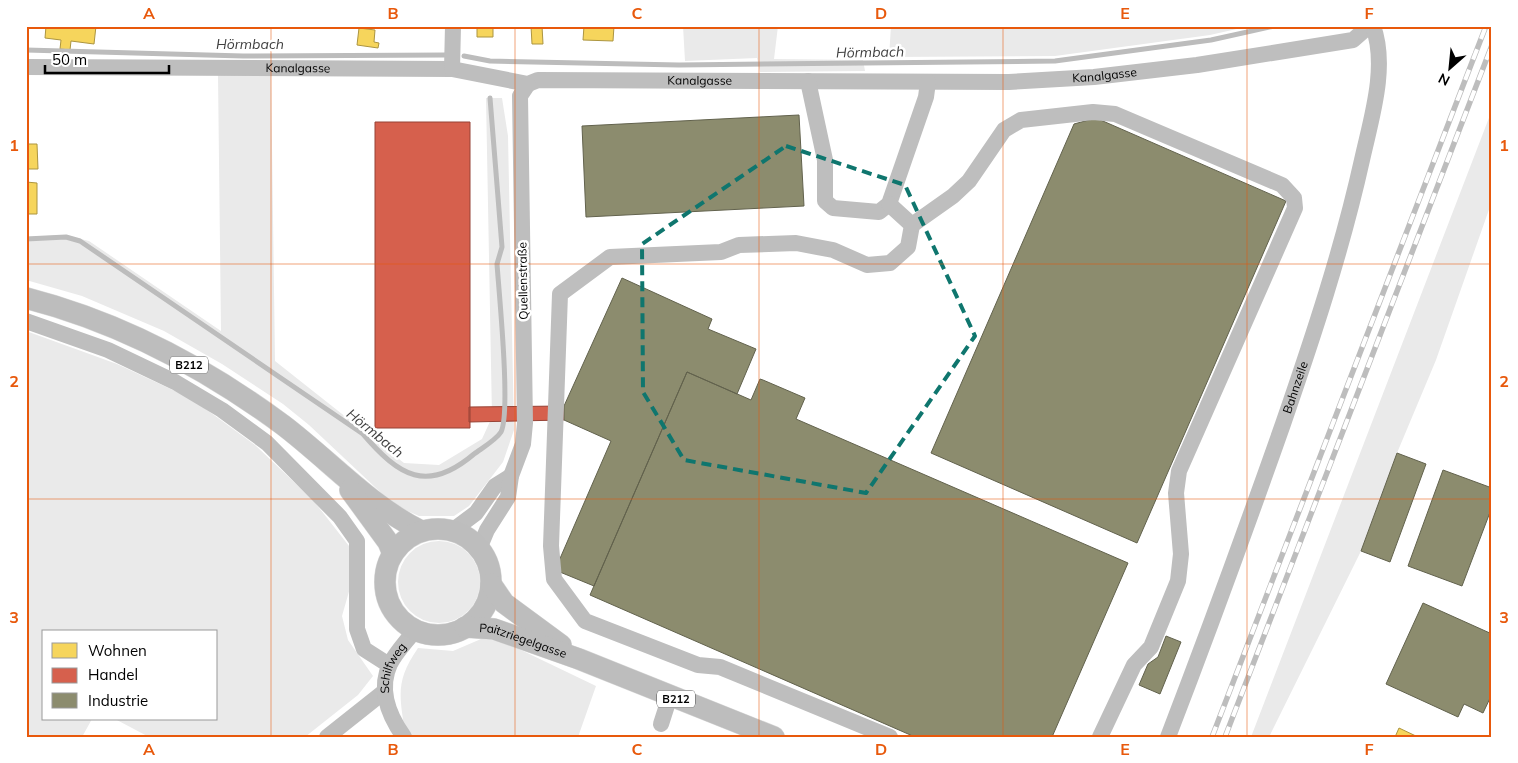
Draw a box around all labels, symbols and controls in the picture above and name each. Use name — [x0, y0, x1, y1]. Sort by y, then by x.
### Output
text: A — [143, 3, 155, 23]
text: B — [387, 3, 399, 23]
text: C — [632, 3, 643, 23]
text: D — [875, 3, 887, 23]
text: E — [1120, 3, 1130, 23]
text: F — [1364, 3, 1374, 23]
water label: Hörmbach — [216, 35, 284, 53]
scale bar — [45, 42, 169, 74]
water label: Hörmbach — [836, 42, 904, 62]
north arrow — [1426, 42, 1476, 92]
text: 50 m — [52, 50, 87, 69]
street label: Kanalgasse — [266, 60, 330, 75]
street label: Kanalgasse — [1072, 64, 1138, 85]
text: N — [1435, 69, 1453, 90]
street label: Kanalgasse — [667, 73, 732, 88]
text: 1 — [9, 135, 19, 155]
text: 1 — [1499, 135, 1509, 155]
street label: Quellenstraße — [514, 242, 531, 320]
road number: B212 — [170, 356, 208, 374]
street label: Bahnzeile — [1279, 359, 1311, 416]
text: 2 — [9, 371, 19, 391]
text: 2 — [1499, 371, 1509, 391]
water label: Hörmbach — [343, 405, 407, 461]
text: 3 — [9, 607, 19, 627]
text: 3 — [1499, 607, 1509, 627]
street label: Paitzriegelgasse — [479, 620, 569, 661]
legend — [42, 630, 218, 720]
street label: Schilfweg — [377, 639, 409, 694]
text: Wohnen — [88, 641, 147, 660]
text: Handel — [88, 665, 138, 684]
text: Industrie — [88, 691, 148, 710]
road number: B212 — [657, 691, 695, 708]
text: A — [143, 739, 155, 759]
text: B — [387, 739, 399, 759]
text: C — [632, 739, 643, 759]
text: D — [875, 739, 887, 759]
text: E — [1120, 739, 1130, 759]
text: F — [1364, 739, 1374, 759]

